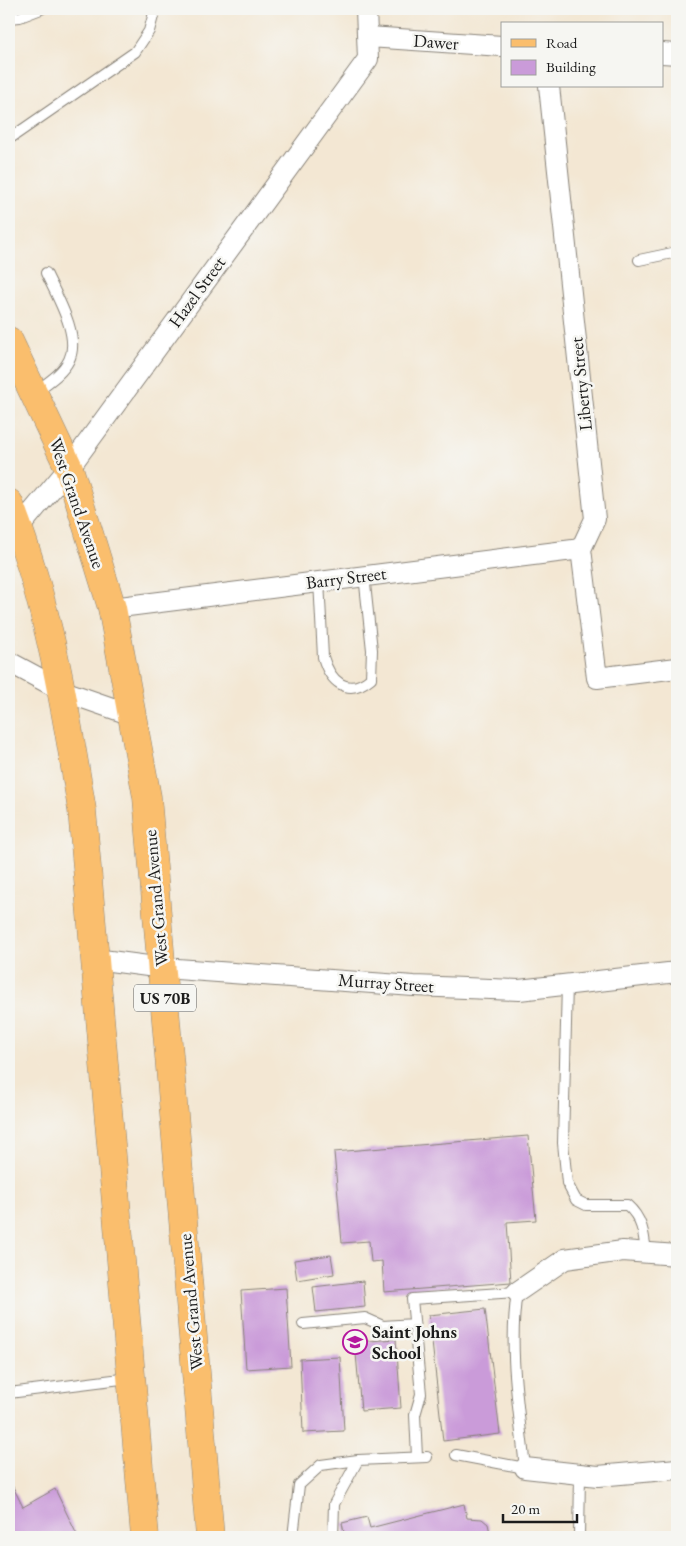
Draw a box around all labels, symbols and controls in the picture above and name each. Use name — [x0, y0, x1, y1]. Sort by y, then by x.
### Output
legend — [501, 22, 664, 88]
street label: Dawer — [413, 28, 459, 55]
text: Road — [546, 33, 578, 52]
text: Building — [546, 57, 596, 76]
street label: Hazel Street — [163, 251, 230, 332]
street label: Liberty Street — [564, 336, 597, 432]
street label: West Grand Avenue — [44, 434, 111, 571]
street label: Barry Street — [304, 561, 388, 594]
street label: West Grand Avenue — [138, 829, 173, 967]
street label: Murray Street — [337, 968, 435, 997]
road number: US 70B — [134, 984, 196, 1011]
street label: West Grand Avenue — [173, 1233, 208, 1371]
place label: Saint Johns School — [372, 1320, 457, 1364]
school or university icon: Saint Johns School — [342, 1329, 368, 1355]
scale bar — [503, 1491, 577, 1523]
text: 20 m — [511, 1499, 540, 1518]

